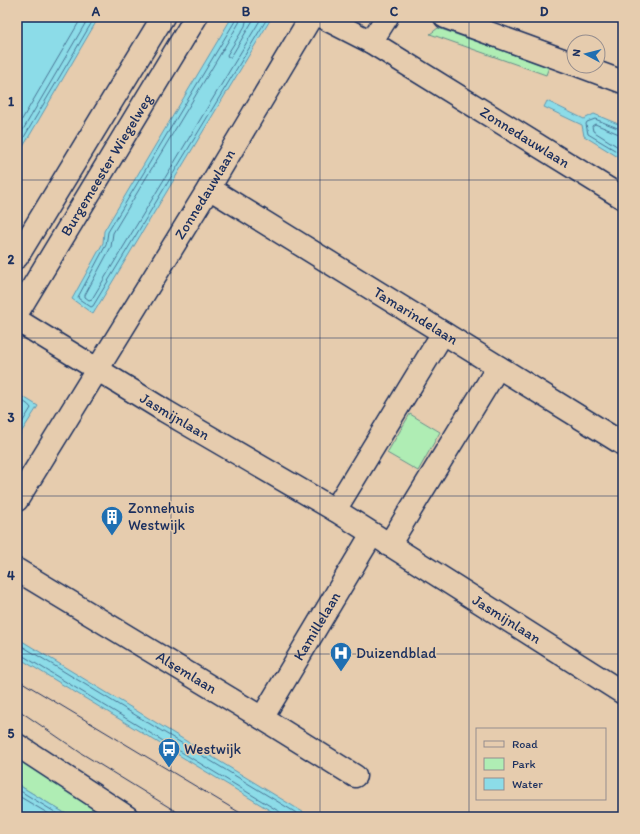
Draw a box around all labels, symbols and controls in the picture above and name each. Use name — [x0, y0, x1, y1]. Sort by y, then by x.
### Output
text: A — [91, 4, 101, 19]
text: B — [242, 4, 251, 19]
text: C — [390, 4, 399, 19]
text: D — [540, 4, 549, 19]
north arrow — [566, 34, 606, 74]
text: N — [570, 48, 583, 57]
street label: Burgemeester Wiegelweg — [57, 90, 156, 239]
text: 1 — [8, 94, 14, 109]
street label: Zonnedauwlaan — [477, 103, 574, 172]
street label: Zonnedauwlaan — [171, 145, 239, 243]
text: 2 — [8, 252, 15, 267]
street label: Tamarindelaan — [370, 283, 462, 349]
street label: Jasmijnlaan — [137, 389, 213, 444]
text: 3 — [7, 410, 15, 425]
place label: Zonnehuis Westwijk — [128, 499, 195, 534]
building icon: Zonnehuis Westwijk — [99, 504, 125, 537]
text: 4 — [7, 568, 15, 583]
street label: Kamillelaan — [289, 588, 344, 664]
street label: Jasmijnlaan — [469, 591, 545, 648]
hospital icon: Duizendblad — [328, 640, 354, 673]
place label: Duizendblad — [356, 644, 436, 662]
street label: Alsemlaan — [153, 647, 220, 698]
text: 5 — [8, 726, 15, 741]
legend — [476, 728, 606, 800]
bus stop icon: Westwijk — [156, 736, 182, 769]
text: Road — [512, 737, 538, 751]
place label: Westwijk — [184, 740, 242, 758]
text: Park — [512, 757, 536, 771]
text: Water — [512, 777, 543, 791]

